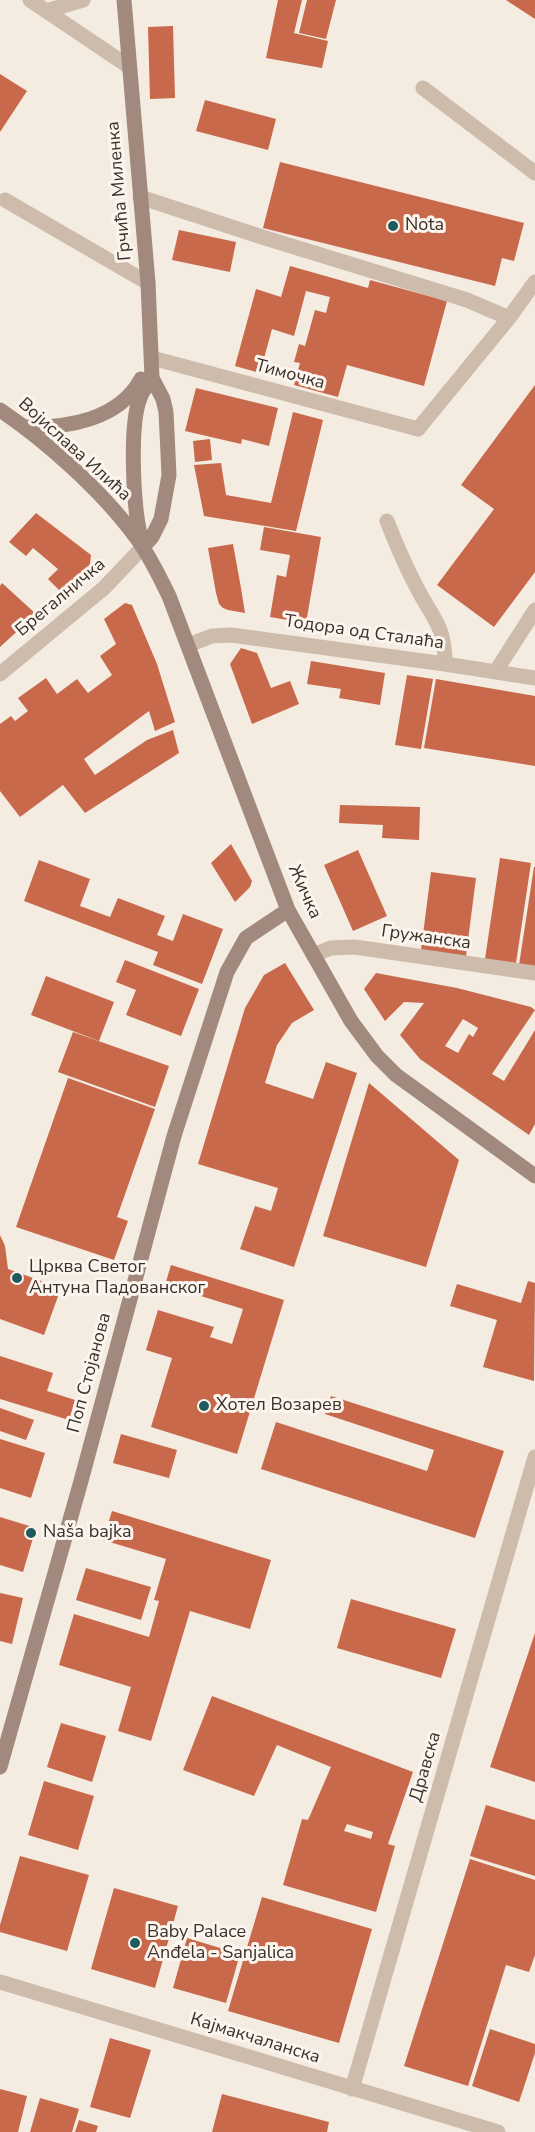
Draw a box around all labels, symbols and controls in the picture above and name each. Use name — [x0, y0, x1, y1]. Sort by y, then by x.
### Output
street label: Грчића Миленка — [103, 120, 137, 262]
place label: Nota — [405, 215, 444, 237]
marker: Nota — [386, 219, 400, 233]
street label: Тимочка — [253, 355, 327, 395]
street label: Војислава Илића — [13, 394, 135, 506]
street label: Брегалничка — [12, 554, 110, 642]
street label: Тодора од Сталаћа — [283, 611, 445, 655]
street label: Жичка — [283, 862, 325, 922]
street label: Гружанска — [380, 921, 472, 955]
place label: Црква Светог Антуна Падованског — [29, 1257, 205, 1300]
marker: Црква Светог Антуна Падованског — [10, 1271, 24, 1285]
street label: Поп Стојанова — [64, 1311, 116, 1435]
place label: Хотел Возарев — [216, 1395, 342, 1417]
marker: Хотел Возарев — [197, 1399, 211, 1413]
place label: Naša bajka — [43, 1522, 131, 1544]
marker: Naša bajka — [24, 1526, 38, 1540]
street label: Дравска — [406, 1729, 446, 1805]
place label: Baby Palace Anđela - Sanjalica — [147, 1922, 294, 1964]
marker: Baby Palace Anđela - Sanjalica — [128, 1936, 142, 1950]
street label: Кајмакчаланска — [187, 2009, 323, 2069]

